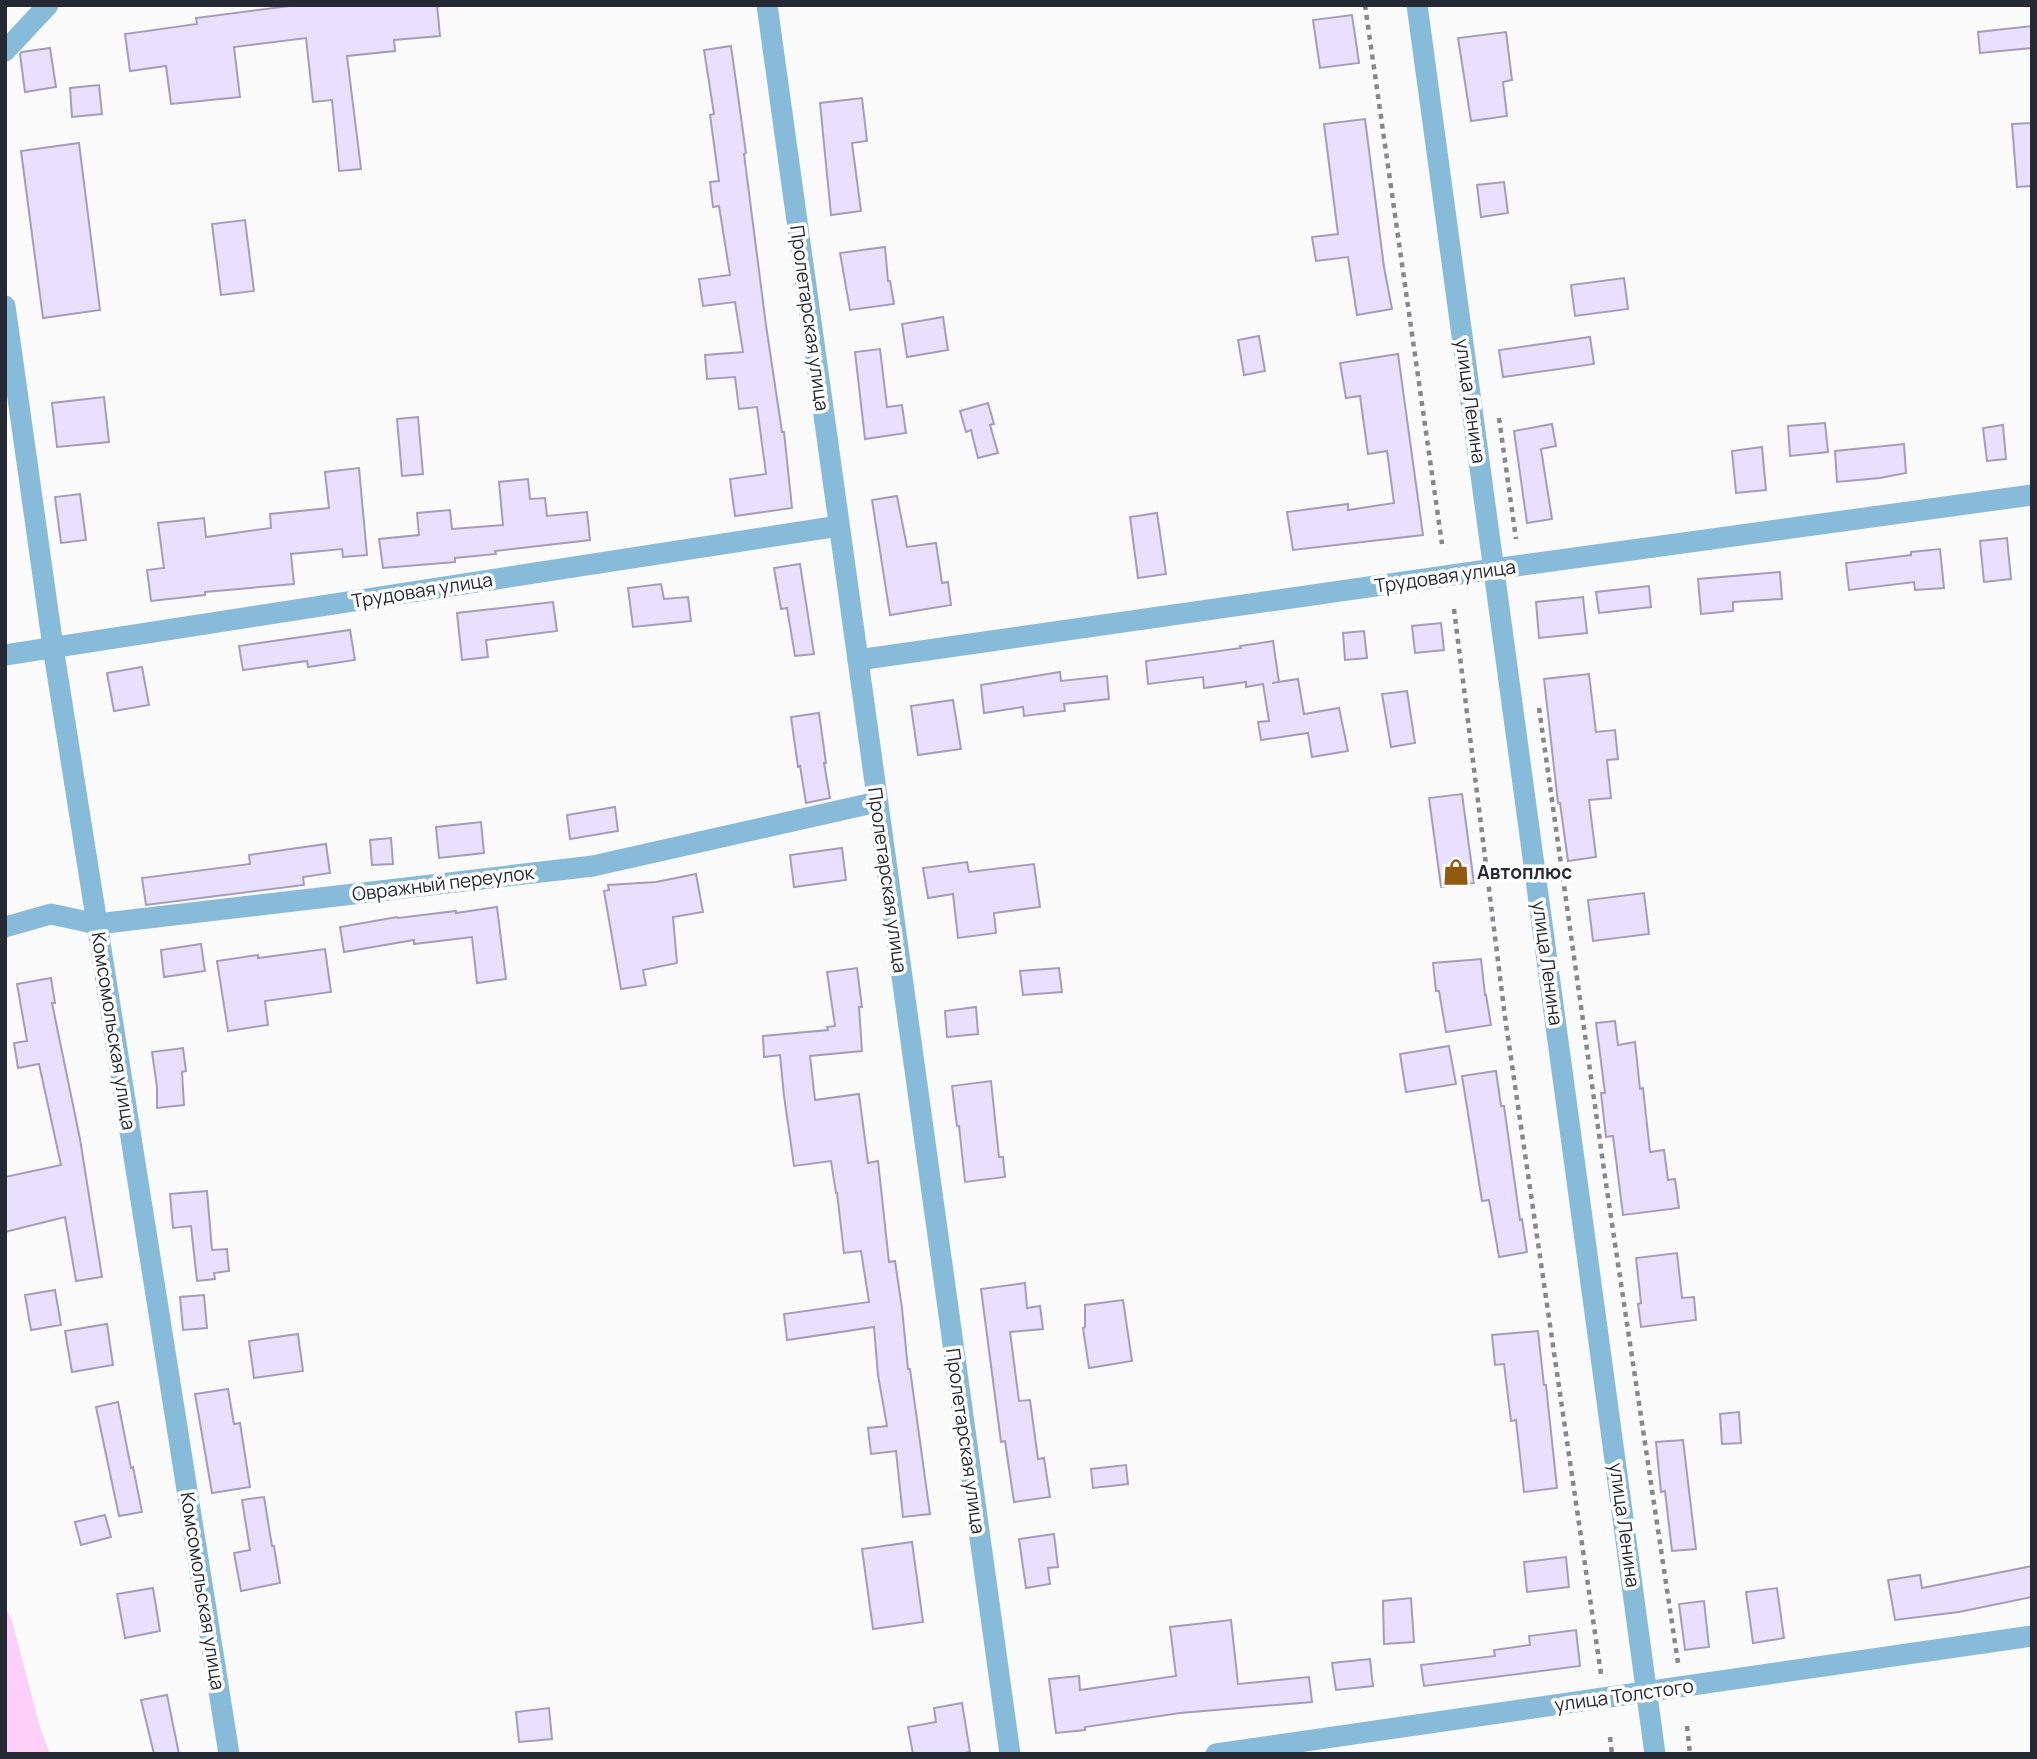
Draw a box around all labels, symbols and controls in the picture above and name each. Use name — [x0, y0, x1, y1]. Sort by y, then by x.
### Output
street label: Пролетарская улица — [784, 224, 836, 412]
street label: улица Ленина — [1449, 337, 1493, 465]
street label: Трудовая улица — [1373, 553, 1517, 599]
street label: Трудовая улица — [350, 566, 494, 614]
street label: Пролетарская улица — [862, 786, 914, 974]
shop icon: Автоплюс — [1441, 857, 1471, 887]
street label: Овражный переулок — [351, 859, 536, 907]
place label: Автоплюс — [1477, 859, 1572, 885]
street label: улица Ленина — [1526, 899, 1570, 1027]
street label: Комсомольская улица — [85, 930, 143, 1132]
street label: Пролетарская улица — [940, 1347, 992, 1535]
street label: улица Ленина — [1603, 1461, 1647, 1589]
street label: Комсомольская улица — [174, 1490, 232, 1692]
street label: улица Толстого — [1553, 1672, 1695, 1718]

